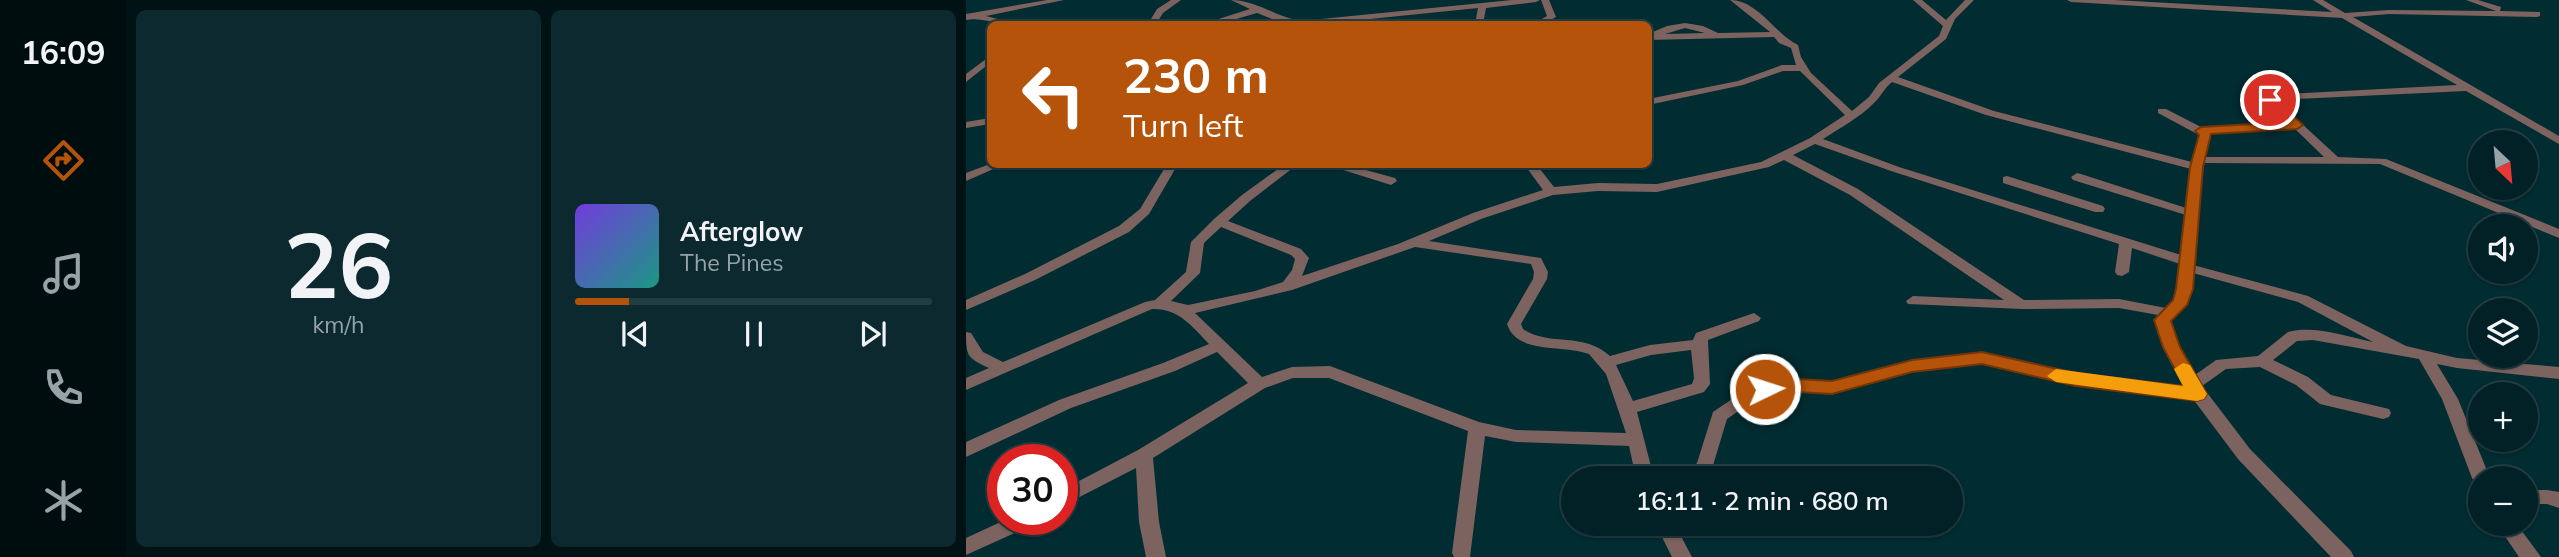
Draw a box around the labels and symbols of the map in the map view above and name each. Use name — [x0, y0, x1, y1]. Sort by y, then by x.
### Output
pin — [2240, 70, 2300, 130]
north arrow — [2468, 130, 2538, 200]
position arrow — [1728, 352, 1802, 426]
speed limit sign: 30 — [987, 444, 1078, 535]

